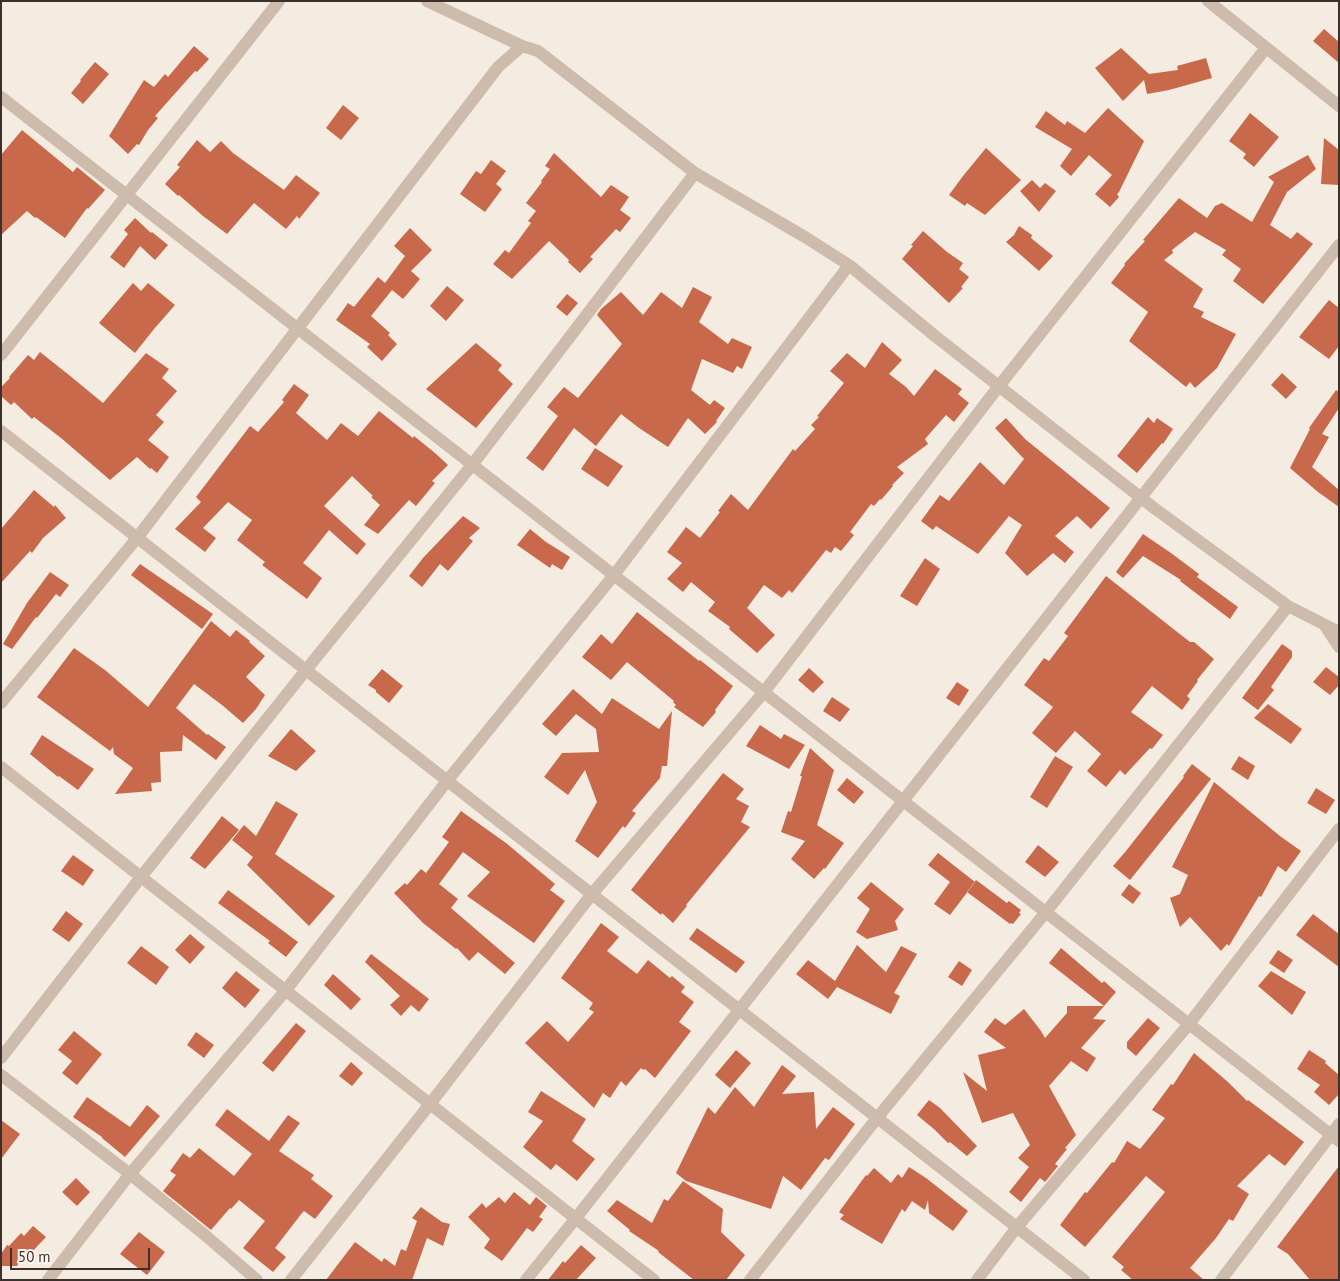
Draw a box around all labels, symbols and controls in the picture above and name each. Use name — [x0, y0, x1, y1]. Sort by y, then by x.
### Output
scale bar — [12, 1238, 152, 1270]
text: 50 m — [18, 1247, 51, 1266]

